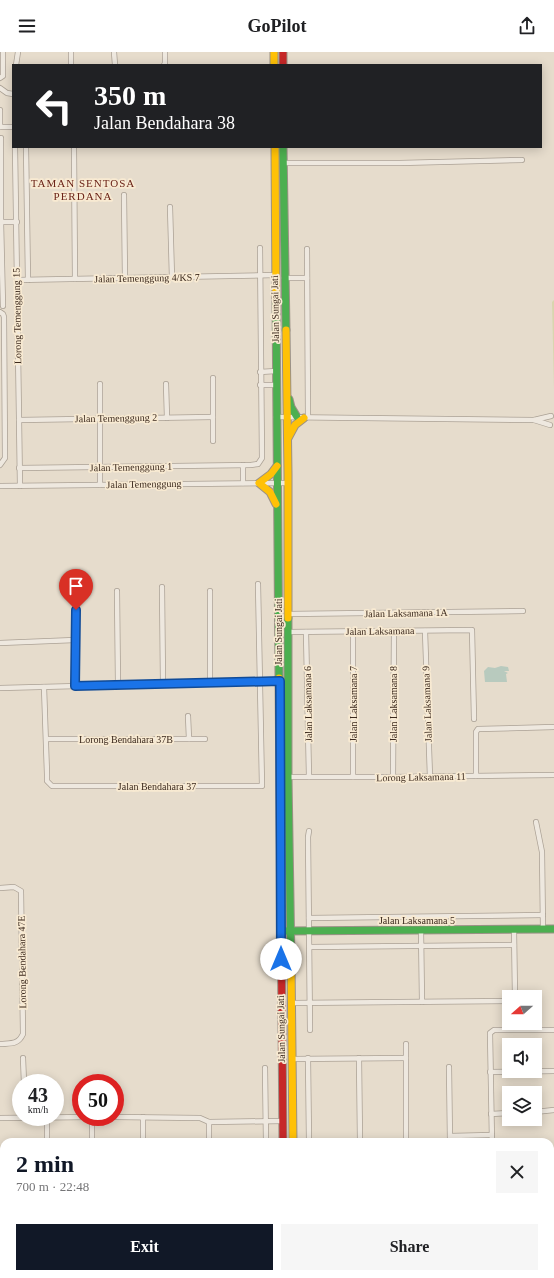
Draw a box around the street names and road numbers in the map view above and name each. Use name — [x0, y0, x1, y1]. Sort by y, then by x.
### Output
street label: Lorong Temenggung 15 — [11, 268, 23, 364]
street label: Jalan Temenggung 4/KS 7 — [94, 272, 200, 284]
street label: Jalan Sungai Jati — [269, 275, 281, 343]
street label: Jalan Temenggung 2 — [75, 412, 157, 424]
street label: Jalan Temenggung 1 — [90, 461, 172, 473]
street label: Jalan Temenggung — [106, 478, 182, 490]
street label: Jalan Sungai Jati — [273, 598, 284, 666]
street label: Jalan Laksamana 1A — [364, 607, 449, 619]
street label: Jalan Laksamana — [346, 625, 415, 637]
street label: Jalan Laksamana 6 — [302, 666, 314, 742]
street label: Jalan Laksamana 7 — [348, 666, 359, 742]
street label: Jalan Laksamana 8 — [388, 666, 399, 742]
street label: Jalan Laksamana 9 — [420, 666, 434, 742]
street label: Lorong Bendahara 37B — [79, 734, 173, 745]
street label: Lorong Laksamana 11 — [376, 771, 466, 783]
street label: Jalan Bendahara 37 — [118, 781, 196, 792]
street label: Lorong Bendahara 47E — [16, 915, 28, 1009]
street label: Jalan Laksamana 5 — [379, 915, 455, 926]
street label: Jalan Sungai Jati — [275, 995, 287, 1063]

